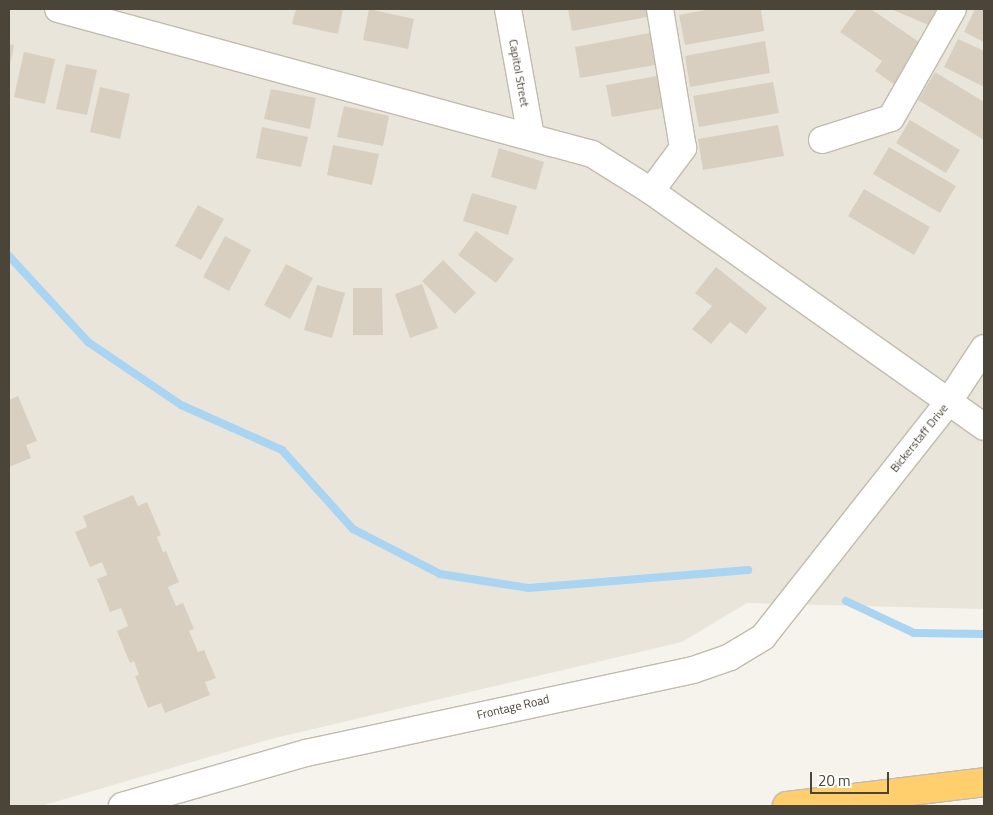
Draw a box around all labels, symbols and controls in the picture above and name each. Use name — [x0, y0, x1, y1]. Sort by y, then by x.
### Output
street label: Capitol Street — [506, 38, 532, 108]
street label: Bickerstaff Drive — [887, 401, 951, 475]
street label: Frontage Road — [475, 692, 551, 722]
scale bar — [813, 762, 892, 794]
text: 20 m — [818, 769, 851, 792]

